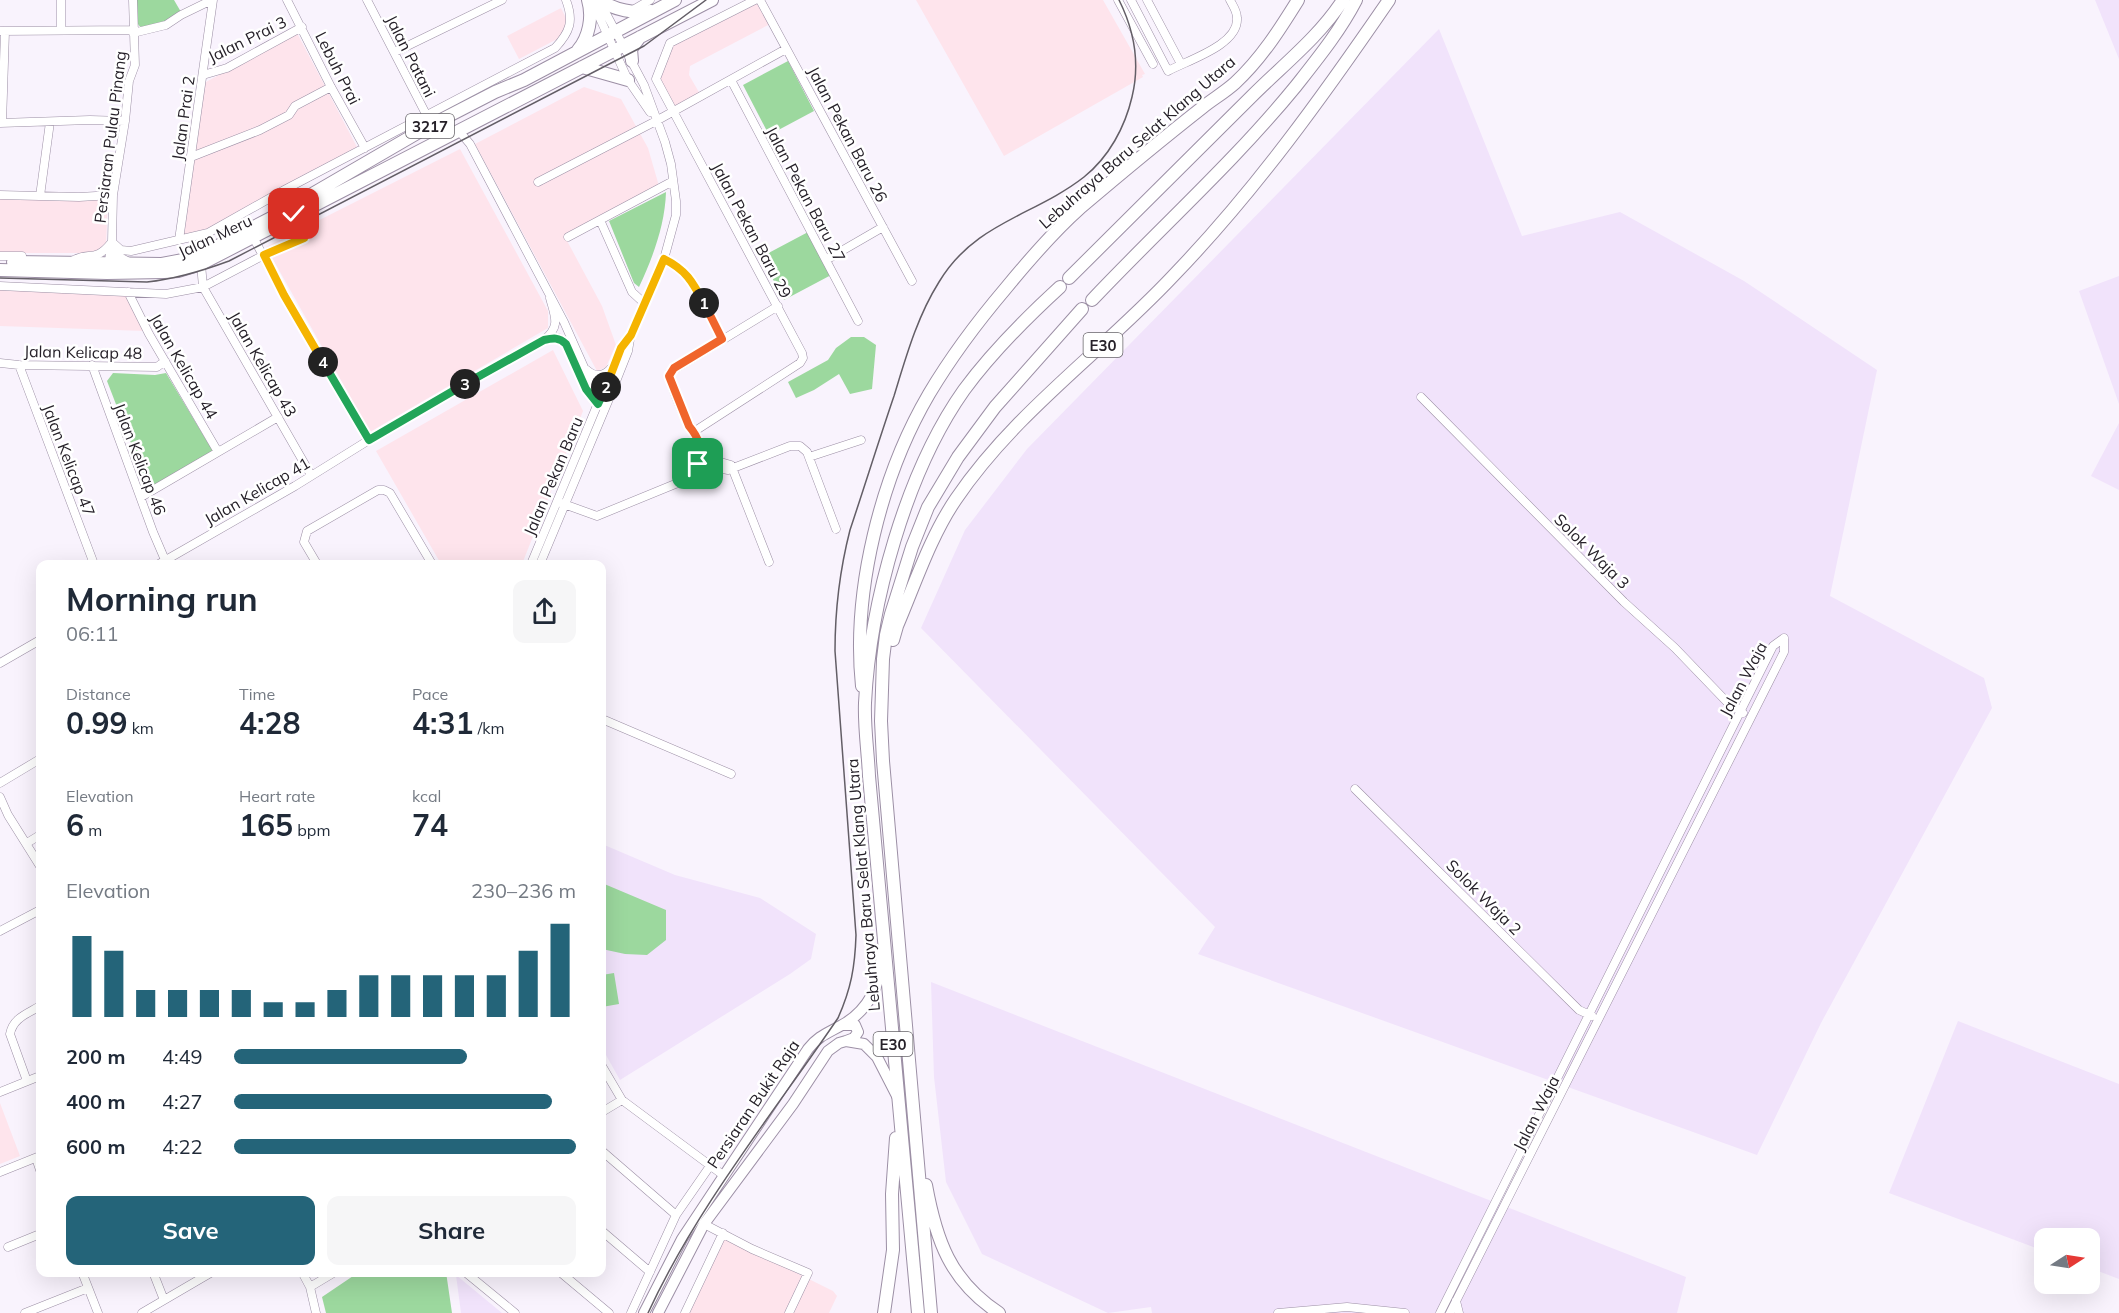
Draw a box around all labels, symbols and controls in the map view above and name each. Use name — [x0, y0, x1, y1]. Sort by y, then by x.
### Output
street label: Jalan Prai 3 — [204, 11, 290, 67]
street label: Jalan Patani — [382, 11, 440, 101]
street label: Lebuh Prai — [311, 28, 365, 108]
street label: Persiaran Pulau Pinang — [90, 50, 130, 224]
street label: Lebuhraya Baru Selat Klang Utara — [1035, 51, 1239, 233]
street label: Jalan Pekan Baru 26 — [804, 63, 892, 205]
street label: Jalan Prai 2 — [167, 75, 199, 161]
road number: 3217 — [406, 114, 454, 138]
street label: Jalan Pekan Baru 27 — [762, 123, 850, 265]
street label: Jalan Pekan Baru 29 — [708, 159, 796, 301]
pin — [268, 188, 319, 239]
icon: check — [277, 197, 310, 230]
street label: Jalan Meru — [175, 210, 255, 262]
pin: 1 — [689, 288, 719, 318]
text: 1 — [699, 293, 709, 313]
street label: Jalan Kelicap 43 — [225, 308, 301, 420]
street label: Jalan Kelicap 44 — [146, 310, 222, 423]
road number: E30 — [1084, 333, 1122, 357]
street label: Jalan Kelicap 48 — [24, 341, 142, 363]
pin: 4 — [308, 347, 338, 377]
text: 4 — [318, 352, 328, 372]
pin: 3 — [450, 369, 480, 399]
pin: 2 — [591, 372, 621, 402]
text: 3 — [460, 374, 470, 394]
text: 2 — [601, 377, 611, 397]
street label: Jalan Kelicap 46 — [109, 400, 171, 518]
street label: Jalan Kelicap 47 — [38, 401, 100, 519]
street label: Jalan Pekan Baru — [519, 413, 587, 539]
pin — [672, 438, 723, 489]
icon: arrive — [681, 447, 714, 480]
street label: Jalan Kelicap 41 — [201, 453, 313, 529]
street label: Solok Waja 3 — [1550, 509, 1634, 593]
text: Morning run — [66, 578, 258, 619]
button: share — [513, 580, 576, 643]
text: 06:11 — [66, 621, 119, 646]
street label: Jalan Waja — [1715, 638, 1771, 720]
text: Distance — [66, 684, 131, 704]
text: Time — [239, 684, 275, 704]
text: Pace — [412, 684, 448, 704]
text: 0.99 — [66, 704, 127, 742]
text: 4:28 — [239, 704, 300, 742]
text: 4:31 — [412, 704, 473, 742]
text: km — [127, 718, 154, 738]
text: /km — [473, 718, 504, 738]
street label: Lebuhraya Baru Selat Klang Utara — [842, 758, 884, 1012]
text: Elevation — [66, 786, 134, 806]
text: Heart rate — [239, 786, 315, 806]
text: kcal — [412, 786, 441, 806]
text: 6 — [66, 806, 84, 844]
text: 165 — [239, 806, 293, 844]
text: 74 — [412, 806, 448, 844]
text: m — [84, 820, 102, 840]
text: bpm — [293, 820, 330, 840]
street label: Solok Waja 2 — [1442, 855, 1526, 939]
text: Elevation — [66, 878, 151, 903]
text: 230–236 m — [471, 878, 576, 903]
road number: E30 — [874, 1032, 912, 1056]
street label: Persiaran Bukit Raja — [703, 1036, 803, 1172]
text: 200 m — [66, 1044, 125, 1069]
text: 4:49 — [162, 1044, 203, 1069]
street label: Jalan Waja — [1509, 1072, 1563, 1154]
text: 400 m — [66, 1089, 125, 1114]
text: 4:27 — [162, 1089, 203, 1114]
text: 600 m — [66, 1134, 125, 1159]
text: 4:22 — [162, 1134, 203, 1159]
button: Save — [66, 1196, 315, 1265]
button: Share — [327, 1196, 576, 1265]
north arrow — [2034, 1228, 2100, 1294]
map controls — [2034, 1228, 2100, 1294]

